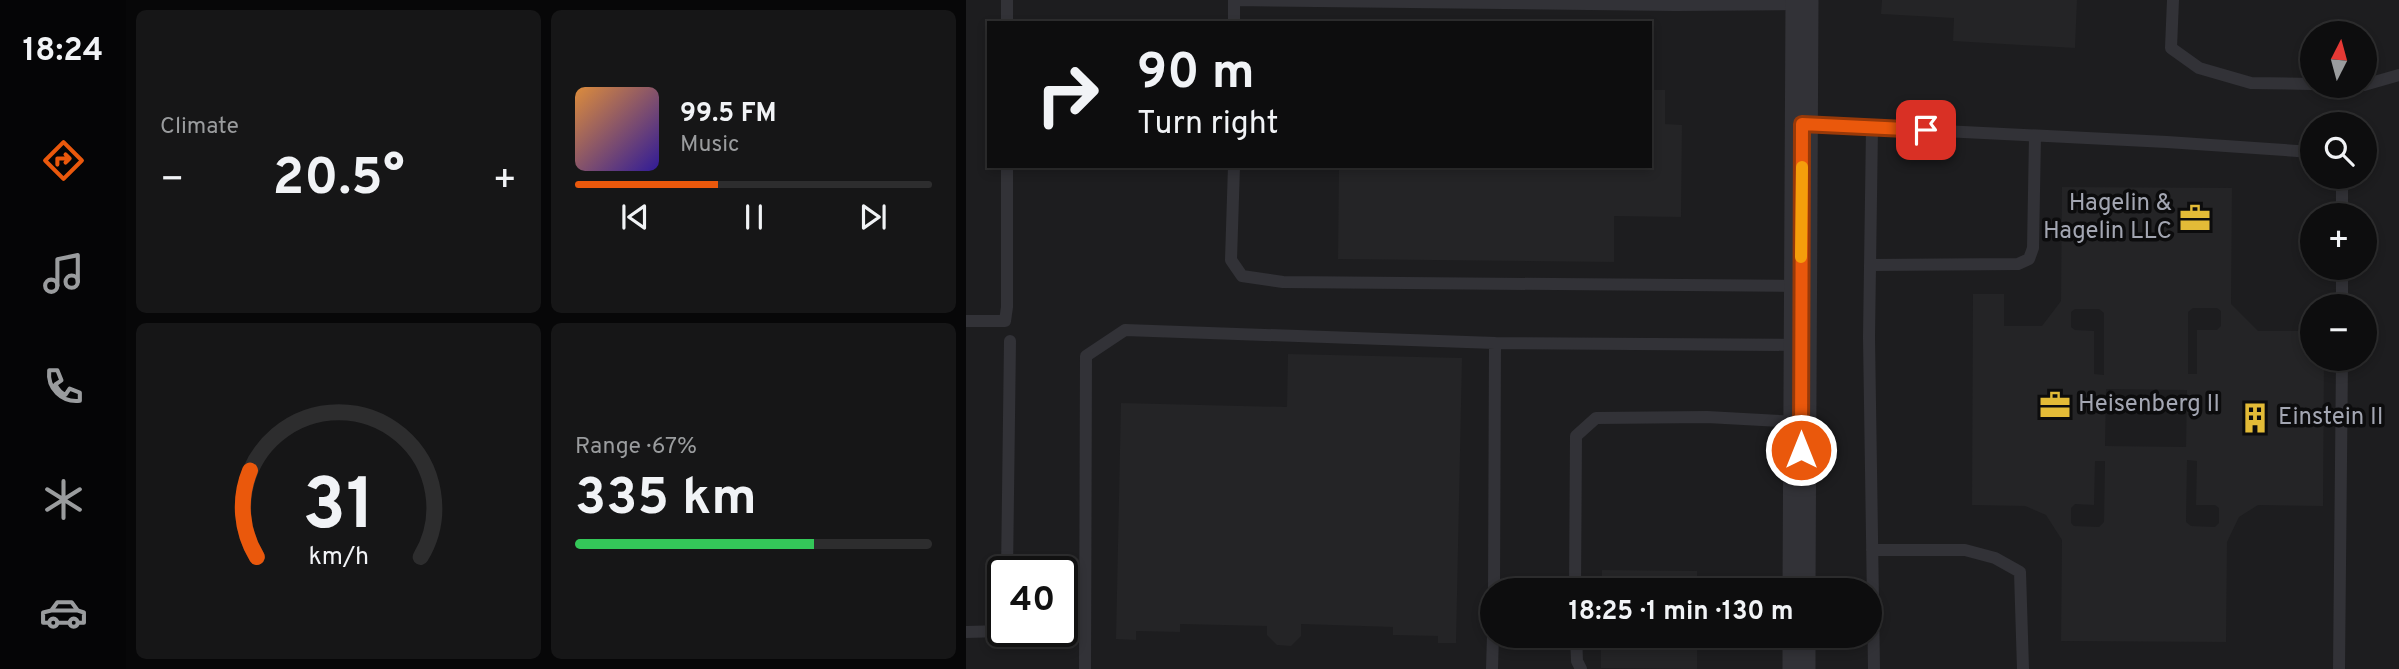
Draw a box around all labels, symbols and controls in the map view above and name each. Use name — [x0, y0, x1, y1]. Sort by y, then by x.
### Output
north arrow — [2300, 21, 2376, 98]
map controls — [2300, 21, 2377, 371]
text: 18:24 — [23, 32, 103, 72]
text: 90 m — [1137, 44, 1255, 106]
icon: right — [1022, 49, 1113, 140]
text: 99.5 FM — [680, 98, 777, 131]
pin — [1896, 100, 1956, 160]
text: Turn right — [1137, 105, 1279, 145]
icon: arrive — [1907, 111, 1945, 149]
button: search — [2300, 112, 2377, 189]
text: Climate — [160, 113, 239, 142]
text: Music — [680, 131, 740, 160]
icon: directions — [39, 136, 88, 185]
text: 20.5° — [272, 147, 405, 213]
text: − — [160, 157, 185, 206]
text: + — [492, 157, 517, 206]
place label: Hagelin & Hagelin LLC — [2043, 189, 2172, 247]
icon: previous — [616, 198, 654, 236]
icon: pause — [735, 198, 773, 236]
icon: next — [854, 198, 892, 236]
office icon: Hagelin & Hagelin LLC — [2178, 201, 2212, 235]
button: + — [2300, 203, 2377, 280]
icon: music — [39, 249, 88, 298]
button: − — [2300, 294, 2377, 371]
icon: phone — [39, 362, 88, 411]
office icon: Heisenberg II — [2038, 388, 2072, 422]
place label: Heisenberg II — [2078, 390, 2220, 420]
building icon: Einstein II — [2238, 401, 2272, 435]
place label: Einstein II — [2278, 403, 2383, 433]
position arrow — [1764, 413, 1838, 487]
text: Range · 67% — [575, 433, 697, 462]
text: 31 — [302, 463, 375, 555]
text: 335 km — [575, 467, 757, 533]
icon: climate — [39, 475, 88, 524]
text: km/h — [308, 542, 369, 574]
speed limit sign: 40 — [987, 556, 1078, 647]
icon: car — [39, 588, 88, 637]
text: 18:25 · 1 min · 130 m — [1568, 596, 1794, 629]

